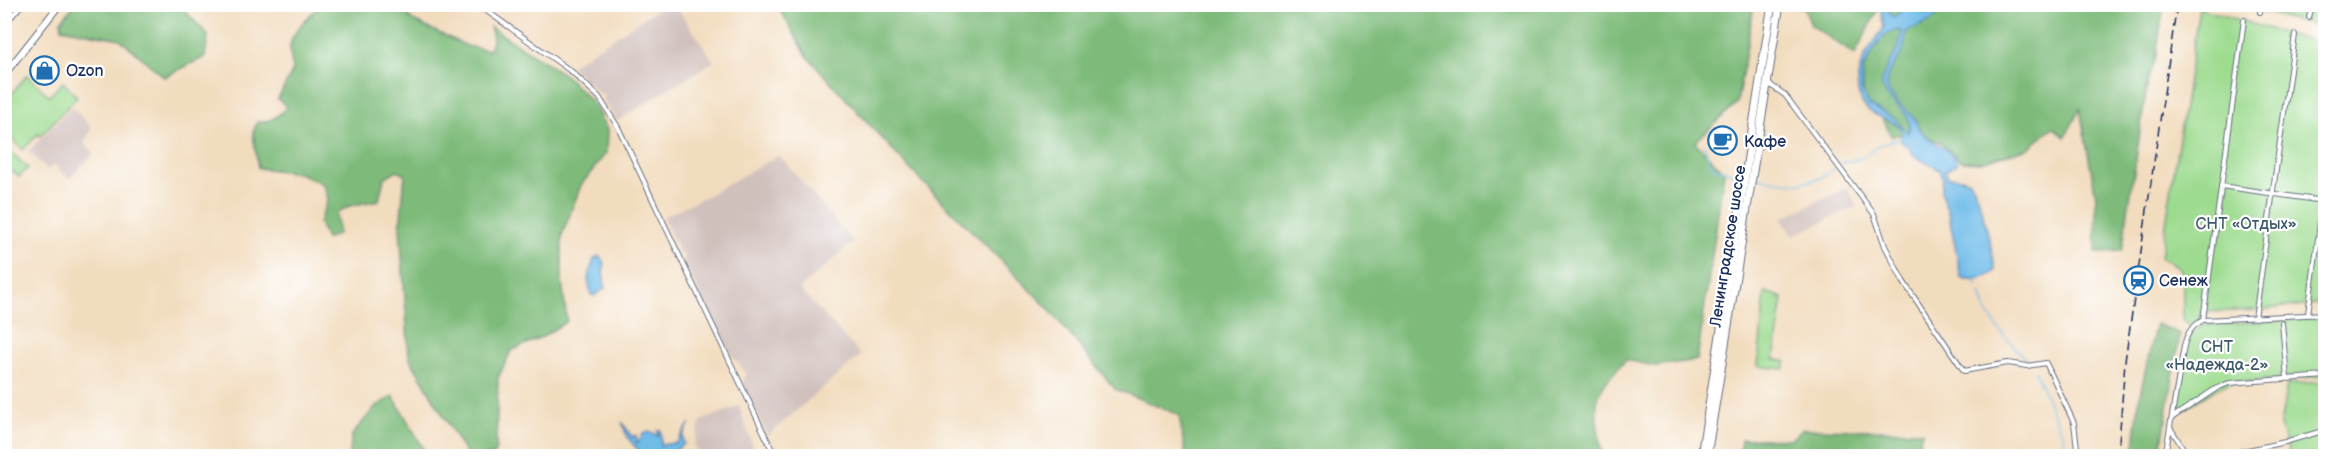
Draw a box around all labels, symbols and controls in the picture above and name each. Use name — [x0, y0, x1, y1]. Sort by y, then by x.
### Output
shop icon: Ozon — [29, 54, 61, 86]
place label: Ozon — [66, 62, 104, 81]
cafe icon: Кафе — [1707, 125, 1739, 157]
place label: Кафе — [1744, 133, 1786, 152]
street label: Ленинградское шоссе — [1706, 164, 1751, 329]
park label: СНТ «Отдых» — [2195, 215, 2297, 234]
station icon: Сенеж — [2122, 264, 2154, 296]
place label: Сенеж — [2159, 272, 2209, 291]
park label: СНТ «Надежда-2» — [2166, 338, 2269, 375]

